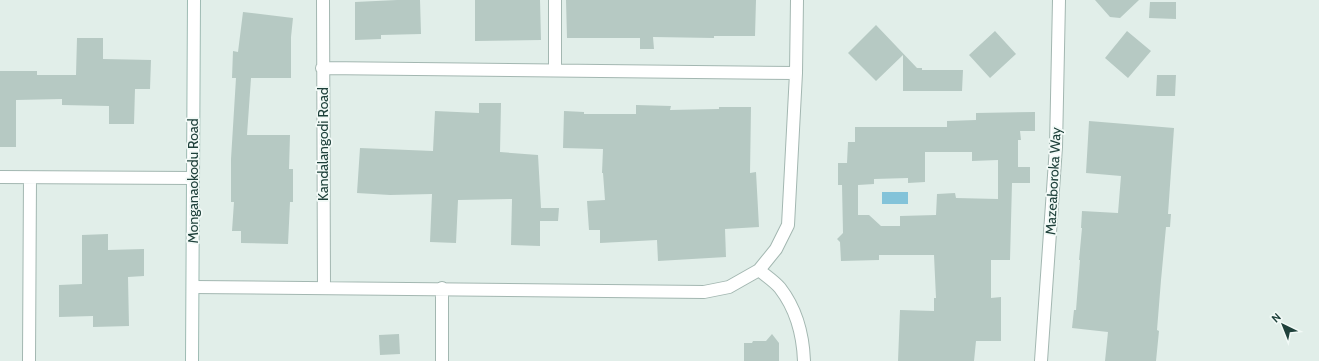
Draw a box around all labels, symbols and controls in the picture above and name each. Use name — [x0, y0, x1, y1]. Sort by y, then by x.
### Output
street label: Kandalangodi Road — [314, 87, 332, 201]
street label: Monganaokodu Road — [184, 119, 202, 243]
street label: Mazeaboroka Way — [1041, 127, 1065, 235]
north arrow — [1263, 305, 1303, 345]
text: N — [1269, 310, 1284, 325]

